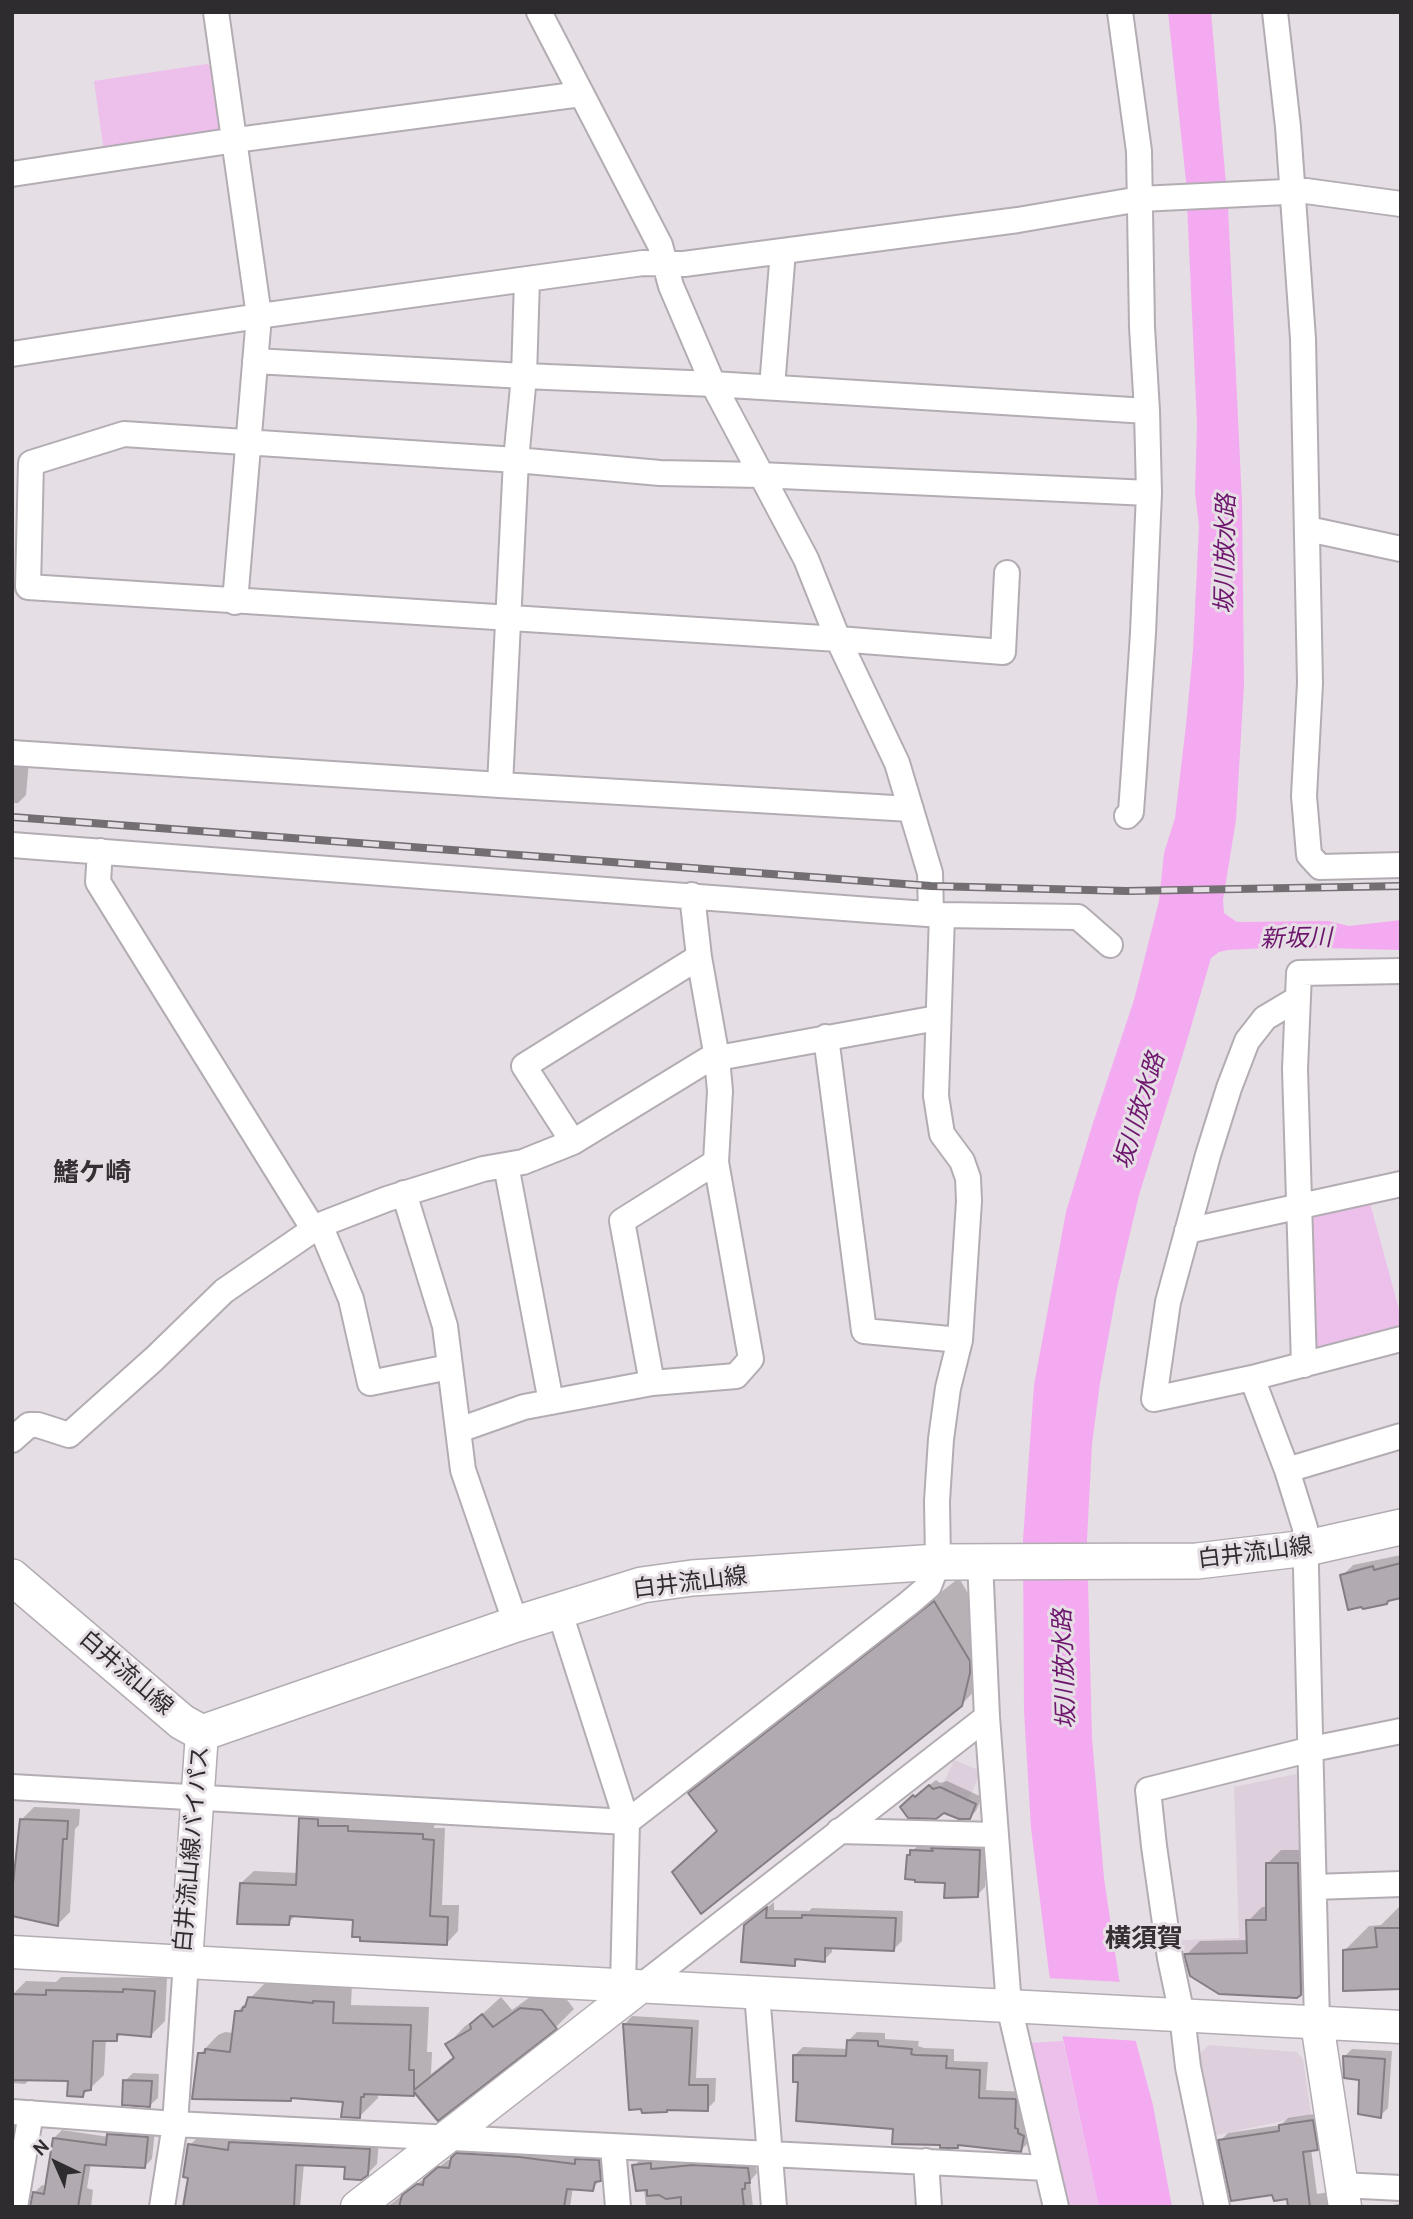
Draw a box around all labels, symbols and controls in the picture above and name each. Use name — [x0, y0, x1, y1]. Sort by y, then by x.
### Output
water label: 坂川放水路 — [1211, 494, 1241, 614]
water label: 新坂川 — [1260, 924, 1332, 954]
water label: 坂川放水路 — [1109, 1049, 1171, 1173]
district label: 鰭ケ崎 — [53, 1157, 131, 1189]
street label: 白井流山線 — [1196, 1532, 1314, 1574]
street label: 白井流山線 — [631, 1562, 749, 1604]
water label: 坂川放水路 — [1049, 1609, 1081, 1729]
street label: 白井流山線 — [74, 1625, 178, 1721]
street label: 白井流山線バイパス — [169, 1745, 215, 1953]
district label: 横須賀 — [1105, 1923, 1183, 1955]
north arrow — [21, 2128, 91, 2198]
text: N — [28, 2135, 54, 2160]

